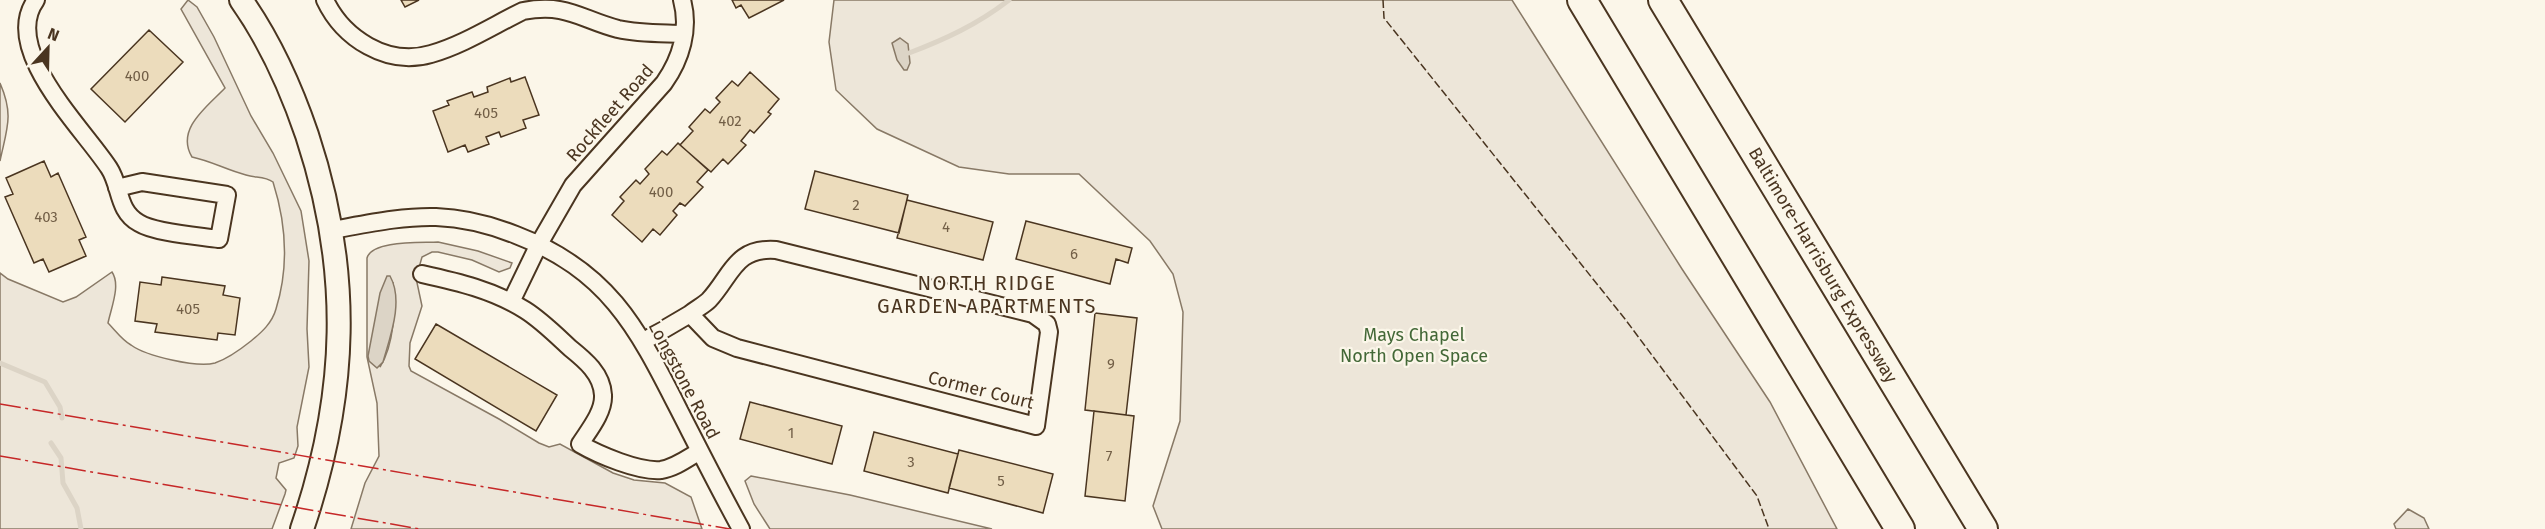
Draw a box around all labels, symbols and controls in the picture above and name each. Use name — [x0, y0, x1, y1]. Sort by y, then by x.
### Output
north arrow — [18, 18, 78, 78]
text: N — [45, 24, 62, 45]
street label: Rockfleet Road — [562, 60, 658, 166]
house number: 400 — [125, 67, 149, 85]
house number: 405 — [474, 104, 498, 122]
house number: 402 — [718, 112, 742, 130]
street label: Baltimore-Harrisburg Expressway — [1744, 143, 1902, 387]
house number: 400 — [649, 183, 673, 201]
house number: 2 — [852, 196, 860, 214]
house number: 403 — [34, 208, 58, 226]
house number: 4 — [942, 218, 950, 236]
house number: 6 — [1070, 245, 1078, 263]
district label: NORTH RIDGE GARDEN APARTMENTS — [877, 271, 1097, 318]
house number: 405 — [176, 300, 200, 318]
street label: Longstone Road — [644, 317, 724, 443]
park label: Mays Chapel North Open Space — [1340, 324, 1488, 367]
house number: 9 — [1107, 355, 1115, 373]
street label: Cormer Court — [926, 366, 1037, 414]
house number: 1 — [788, 424, 794, 442]
house number: 7 — [1106, 447, 1113, 465]
house number: 3 — [907, 453, 915, 471]
house number: 5 — [997, 472, 1005, 490]

